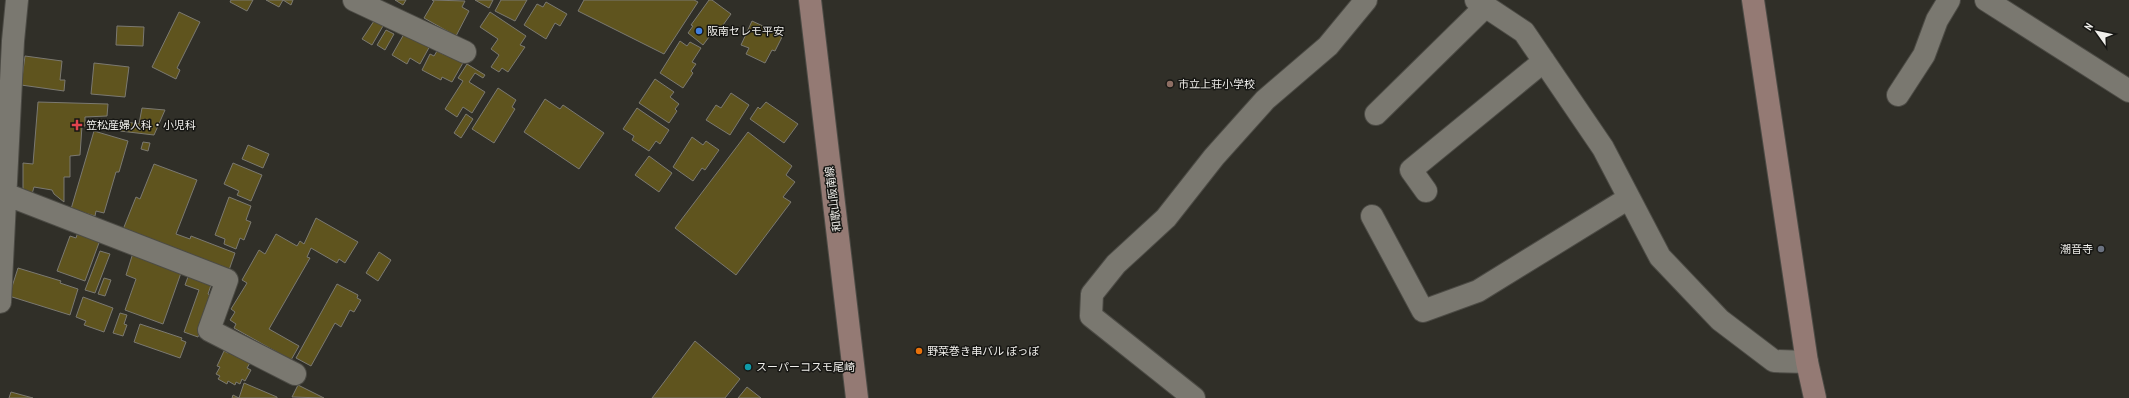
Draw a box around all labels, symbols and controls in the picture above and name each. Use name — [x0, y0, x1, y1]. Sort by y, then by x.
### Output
north arrow — [2077, 12, 2117, 52]
text: N — [2081, 20, 2096, 33]
place label: 阪南セレモ平安 — [707, 24, 784, 38]
marker: 阪南セレモ平安 — [694, 26, 704, 36]
place label: 市立上荘小学校 — [1178, 77, 1255, 91]
marker: 市立上荘小学校 — [1165, 79, 1175, 89]
place label: 笠松産婦人科・小児科 — [86, 118, 196, 132]
marker: 笠松産婦人科・小児科 — [71, 119, 83, 131]
street label: 和歌山阪南線 — [822, 165, 844, 233]
place label: 潮音寺 — [2060, 242, 2093, 256]
marker: 潮音寺 — [2096, 244, 2106, 254]
place label: 野菜巻き串バル ぽっぽ — [927, 344, 1039, 358]
marker: 野菜巻き串バル ぽっぽ — [914, 346, 924, 356]
place label: スーパーコスモ尾崎 — [756, 360, 855, 374]
marker: スーパーコスモ尾崎 — [743, 362, 753, 372]

